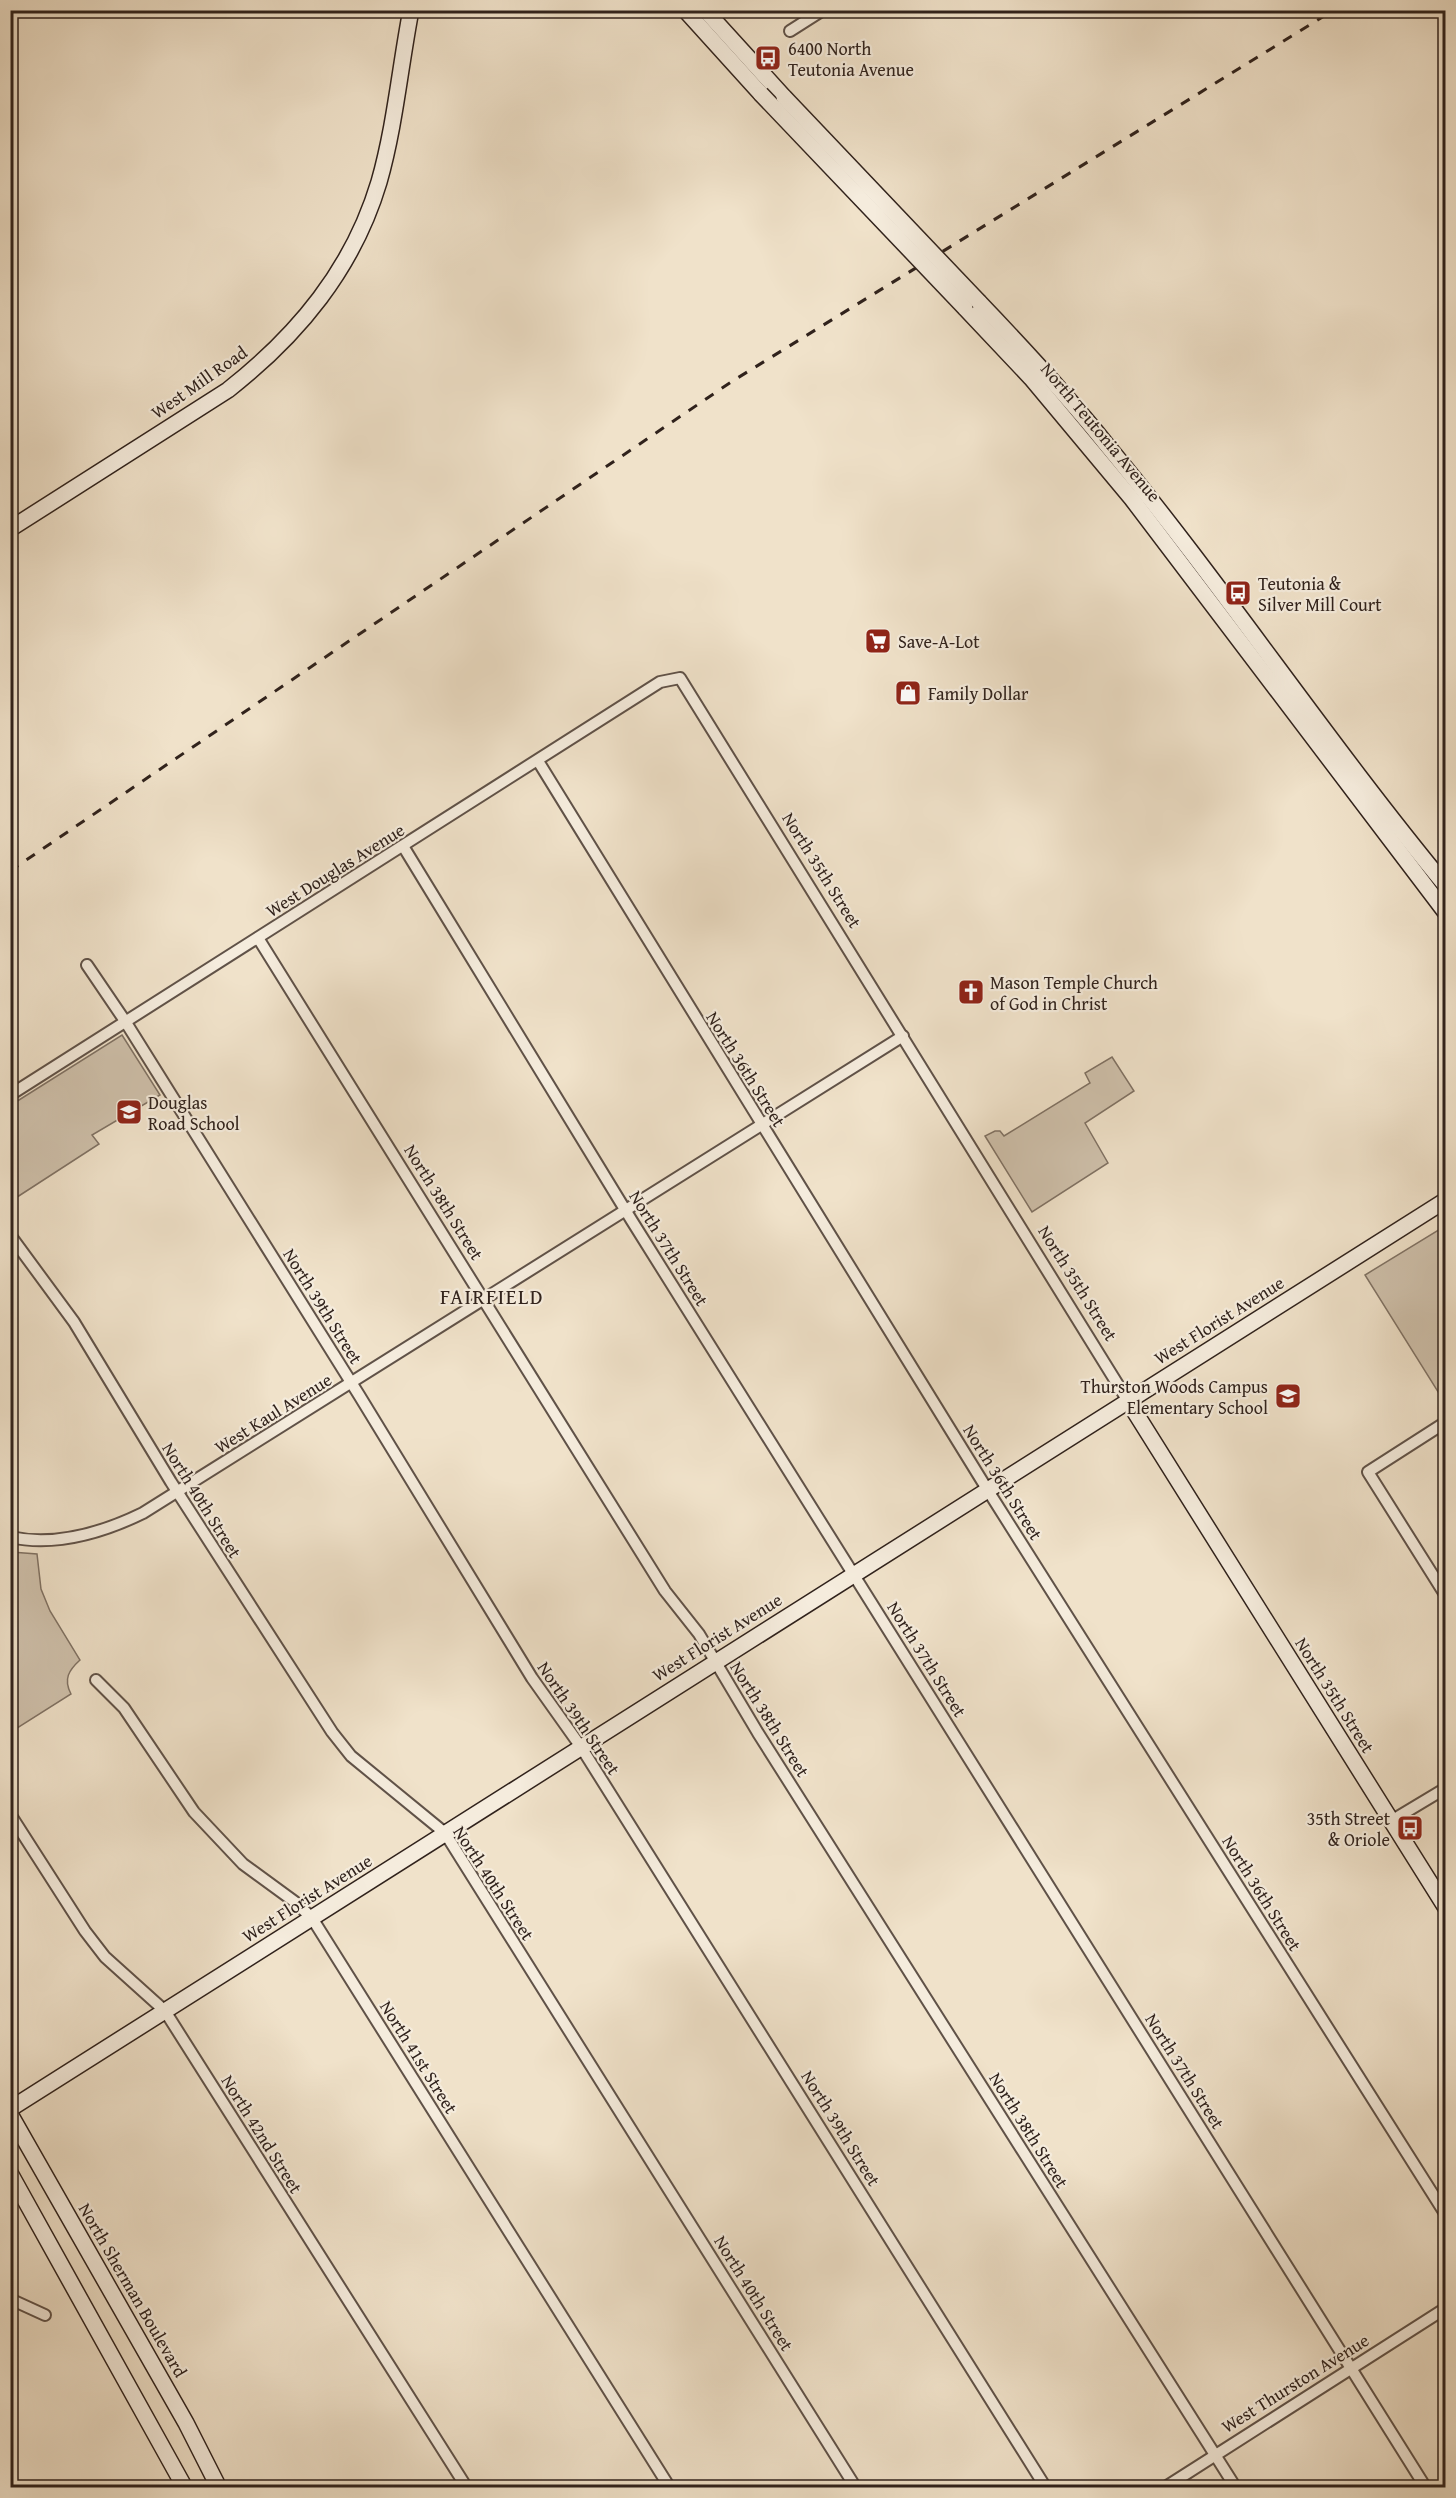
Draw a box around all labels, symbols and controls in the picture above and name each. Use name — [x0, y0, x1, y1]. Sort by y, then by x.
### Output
place label: 6400 North Teutonia Avenue — [788, 35, 914, 83]
bus stop icon: 6400 North Teutonia Avenue — [753, 43, 783, 73]
street label: West Mill Road — [145, 339, 253, 425]
street label: North Teutonia Avenue — [1034, 356, 1168, 508]
place label: Teutonia & Silver Mill Court — [1258, 570, 1382, 618]
bus stop icon: Teutonia & Silver Mill Court — [1223, 578, 1253, 608]
supermarket icon: Save-A-Lot — [863, 626, 893, 656]
place label: Save-A-Lot — [898, 628, 980, 655]
shop icon: Family Dollar — [893, 678, 923, 708]
place label: Family Dollar — [928, 680, 1029, 707]
street label: North 35th Street — [776, 807, 869, 934]
street label: West Douglas Avenue — [260, 816, 410, 924]
place label: Mason Temple Church of God in Christ — [990, 969, 1158, 1017]
church icon: Mason Temple Church of God in Christ — [956, 977, 986, 1007]
street label: North 36th Street — [700, 1006, 793, 1133]
place label: Douglas Road School — [148, 1089, 240, 1137]
school or university icon: Douglas Road School — [114, 1097, 144, 1127]
street label: North 38th Street — [398, 1139, 491, 1266]
street label: North 37th Street — [623, 1185, 716, 1312]
street label: North 35th Street — [1032, 1220, 1125, 1347]
street label: North 39th Street — [277, 1243, 370, 1370]
street label: West Florist Avenue — [1149, 1269, 1289, 1371]
district label: FAIRFIELD — [440, 1281, 544, 1312]
street label: West Kaul Avenue — [209, 1366, 337, 1460]
place label: Thurston Woods Campus Elementary School — [1081, 1373, 1268, 1421]
school or university icon: Thurston Woods Campus Elementary School — [1273, 1381, 1303, 1411]
street label: North 36th Street — [957, 1419, 1050, 1546]
street label: North 40th Street — [156, 1437, 249, 1564]
street label: West Florist Avenue — [647, 1586, 787, 1688]
street label: North 37th Street — [881, 1596, 974, 1723]
street label: North 35th Street — [1289, 1632, 1382, 1759]
street label: North 39th Street — [531, 1656, 627, 1781]
street label: North 38th Street — [724, 1656, 817, 1783]
place label: 35th Street & Oriole — [1307, 1805, 1391, 1853]
bus stop icon: 35th Street & Oriole — [1395, 1813, 1425, 1843]
street label: North 40th Street — [447, 1820, 542, 1946]
street label: North 36th Street — [1216, 1830, 1309, 1957]
street label: West Florist Avenue — [237, 1847, 377, 1949]
street label: North 41st Street — [373, 1995, 465, 2119]
street label: North 37th Street — [1139, 2008, 1232, 2135]
street label: North 39th Street — [795, 2065, 888, 2192]
street label: North 38th Street — [983, 2067, 1076, 2194]
street label: North 42nd Street — [215, 2069, 310, 2199]
street label: North Sherman Boulevard — [72, 2198, 194, 2383]
street label: North 40th Street — [708, 2230, 801, 2357]
street label: West Thurston Avenue — [1216, 2327, 1374, 2439]

